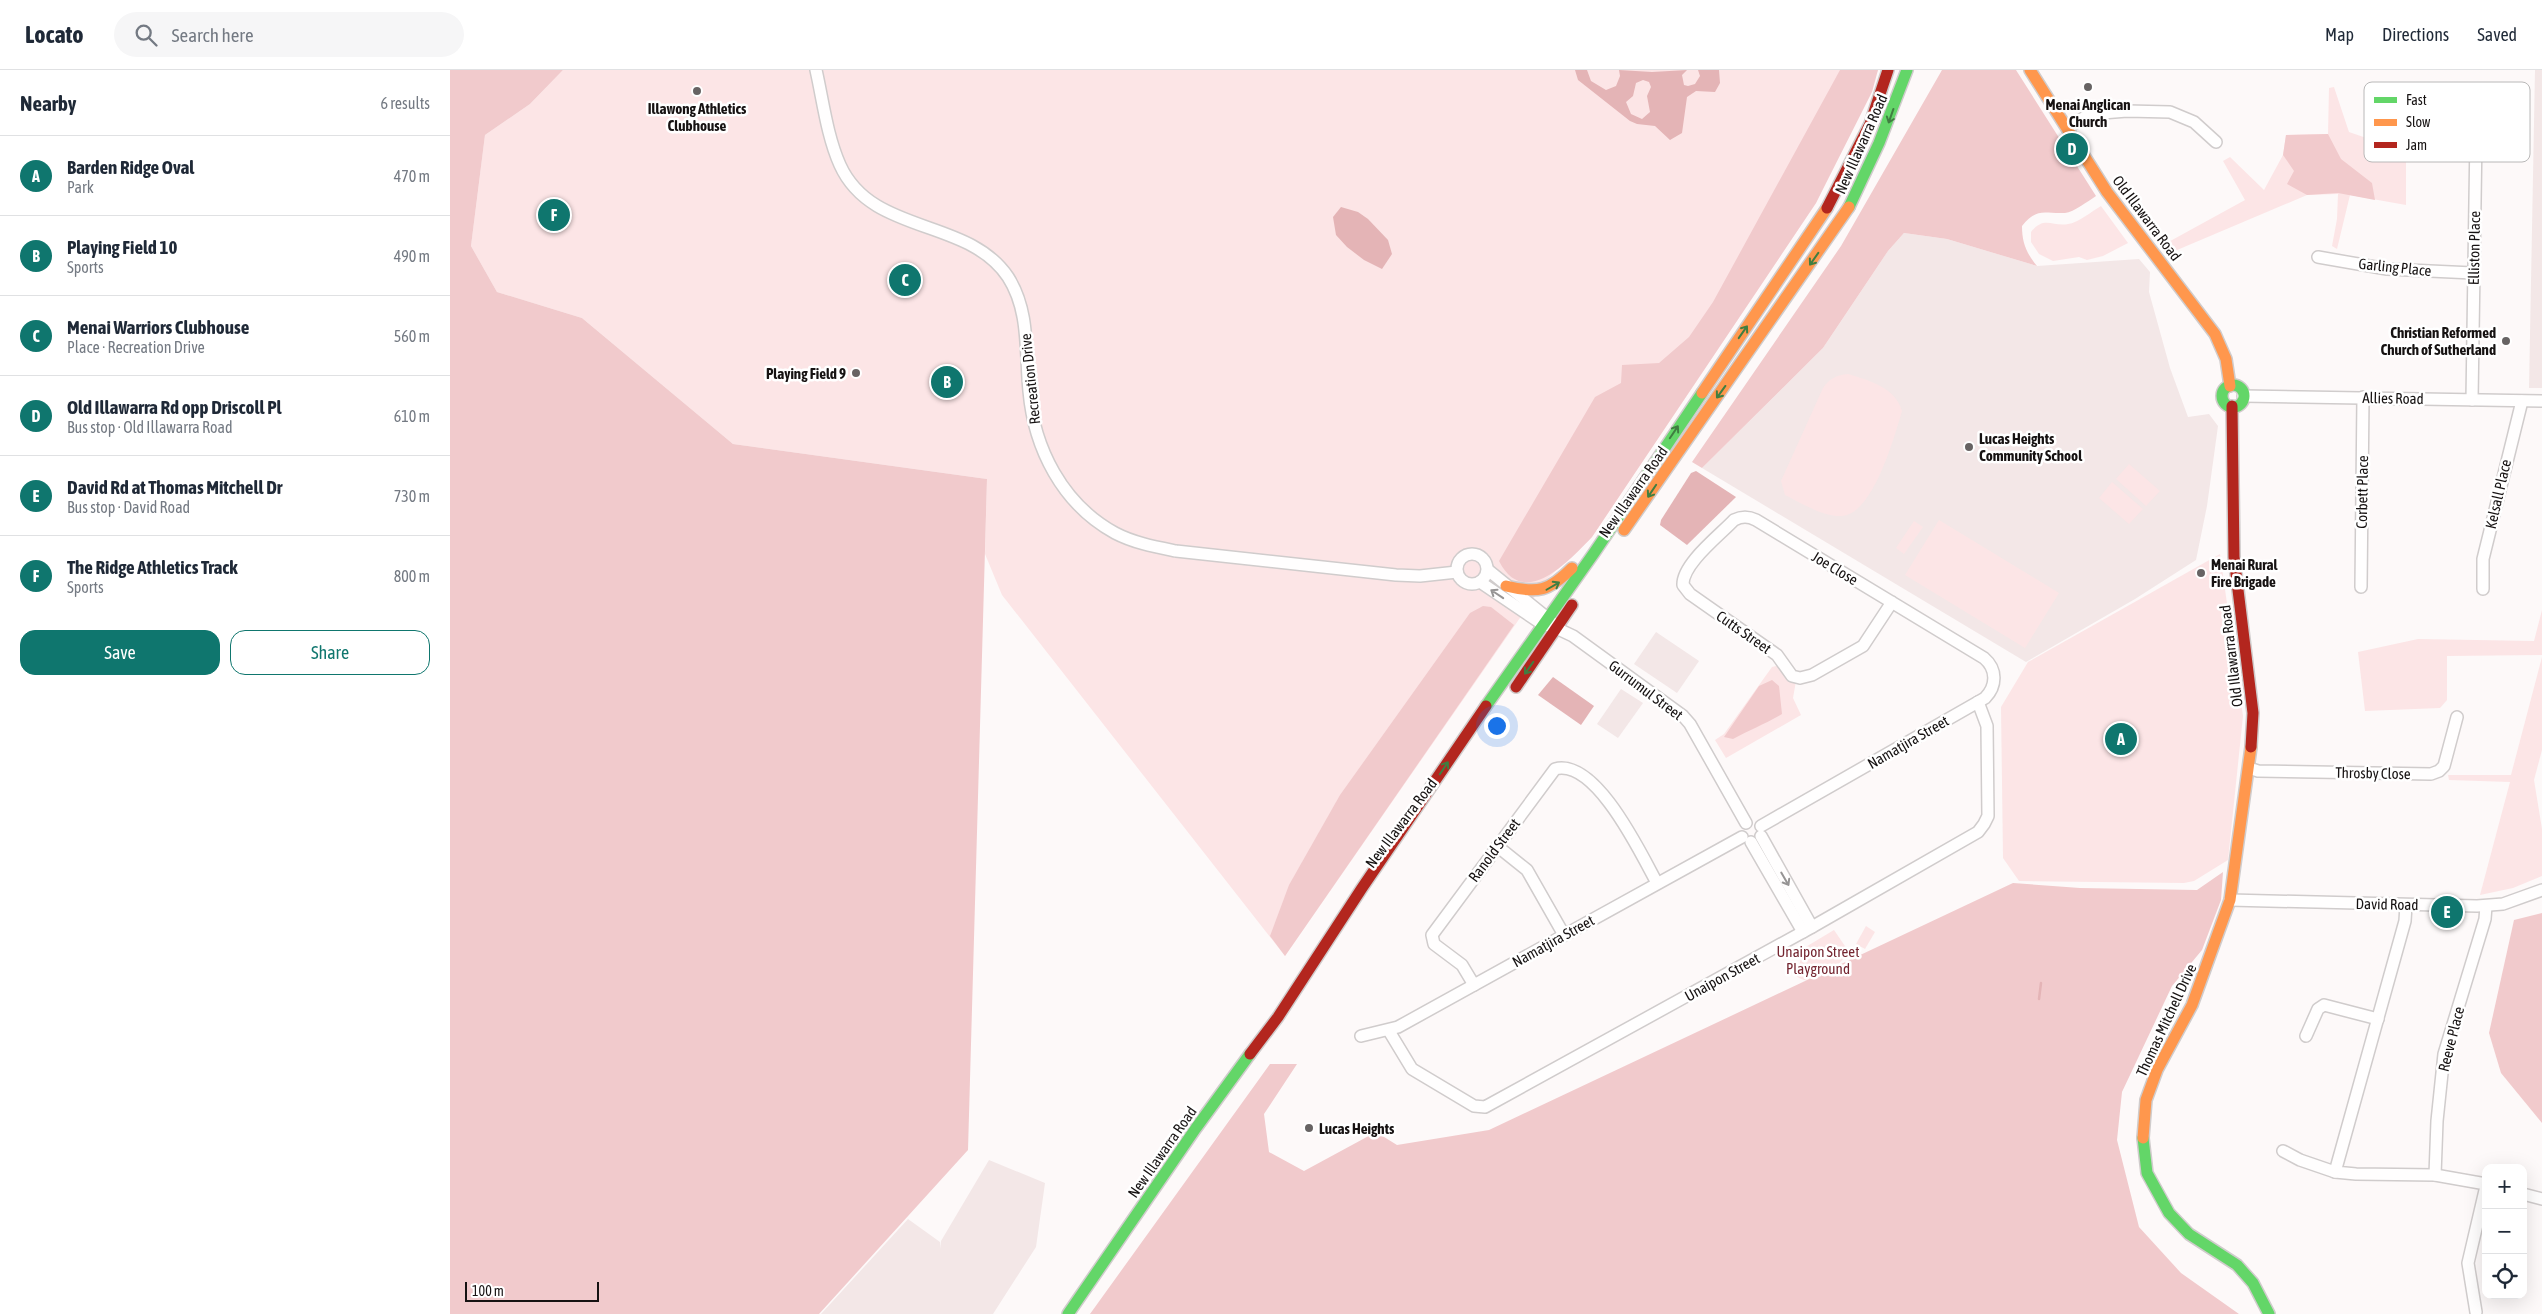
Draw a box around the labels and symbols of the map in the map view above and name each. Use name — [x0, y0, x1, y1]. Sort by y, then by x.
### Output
marker: Menai Anglican Church — [2082, 81, 2094, 93]
legend — [2364, 82, 2530, 162]
marker: Illawong Athletics Clubhouse — [691, 85, 703, 97]
street label: New Illawarra Road — [1831, 92, 1891, 196]
text: Fast — [2406, 92, 2427, 108]
place label: Menai Anglican Church — [2046, 96, 2130, 130]
place label: Illawong Athletics Clubhouse — [648, 100, 747, 134]
one-way arrow — [1886, 108, 1895, 123]
text: Slow — [2406, 114, 2431, 130]
pin: D — [2056, 130, 2088, 168]
text: Jam — [2406, 137, 2427, 153]
street label: Old Illawarra Road — [2109, 172, 2185, 264]
pin: F — [538, 196, 570, 234]
street label: Elliston Place — [2465, 211, 2483, 285]
one-way arrow — [1809, 251, 1819, 265]
street label: Garling Place — [2358, 255, 2432, 279]
pin: C — [889, 261, 921, 299]
place label: Christian Reformed Church of Sutherland — [2380, 324, 2496, 358]
one-way arrow — [1738, 325, 1748, 339]
street label: Recreation Drive — [1017, 333, 1043, 425]
marker: Christian Reformed Church of Sutherland — [2500, 335, 2512, 347]
pin: B — [931, 363, 963, 401]
place label: Playing Field 9 — [766, 365, 846, 382]
marker: Playing Field 9 — [850, 367, 862, 379]
one-way arrow — [1716, 385, 1727, 398]
street label: Allies Road — [2362, 389, 2424, 407]
one-way arrow — [1669, 425, 1679, 439]
place label: Lucas Heights Community School — [1979, 430, 2083, 464]
marker: Lucas Heights Community School — [1963, 441, 1975, 453]
street label: New Illawarra Road — [1595, 443, 1671, 541]
street label: Corbett Place — [2353, 455, 2371, 529]
street label: Kelsall Place — [2482, 457, 2514, 530]
one-way arrow — [1647, 484, 1657, 498]
street label: Joe Close — [1809, 548, 1861, 588]
place label: Menai Rural Fire Brigade — [2211, 556, 2278, 590]
marker: Menai Rural Fire Brigade — [2195, 567, 2207, 579]
one-way arrow — [1545, 580, 1559, 590]
one-way arrow — [1490, 589, 1504, 599]
street label: Old Illawarra Road — [2216, 604, 2246, 708]
street label: Cutts Street — [1713, 607, 1775, 657]
street label: Gurrumul Street — [1606, 657, 1686, 723]
one-way arrow — [1524, 661, 1534, 675]
street label: Namatjira Street — [1864, 712, 1952, 772]
your location — [1484, 713, 1510, 739]
pin: A — [2105, 720, 2137, 758]
one-way arrow — [1439, 761, 1450, 775]
street label: Throsby Close — [2335, 764, 2411, 782]
street label: New Illawarra Road — [1362, 775, 1440, 871]
street label: Ranold Street — [1465, 815, 1523, 885]
one-way arrow — [1780, 871, 1790, 886]
pin: E — [2431, 893, 2463, 931]
street label: David Road — [2355, 895, 2419, 913]
street label: Namatjira Street — [1509, 912, 1597, 970]
park label: Unaipon Street Playground — [1777, 943, 1859, 977]
street label: Unaipon Street — [1682, 949, 1762, 1005]
street label: Thomas Mitchell Drive — [2132, 961, 2200, 1079]
street label: Reeve Place — [2435, 1005, 2467, 1073]
street label: New Illawarra Road — [1124, 1103, 1200, 1201]
place label: Lucas Heights — [1319, 1120, 1395, 1137]
marker: Lucas Heights — [1303, 1122, 1315, 1134]
scale bar — [465, 1279, 599, 1302]

